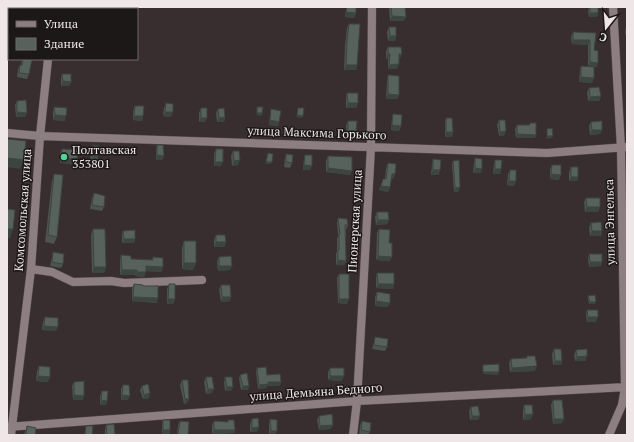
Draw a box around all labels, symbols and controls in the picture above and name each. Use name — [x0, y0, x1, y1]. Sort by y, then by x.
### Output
legend — [8, 8, 138, 60]
north arrow — [586, 8, 626, 48]
text: Улица — [44, 16, 78, 31]
text: С — [598, 30, 609, 45]
text: Здание — [44, 36, 84, 51]
street label: улица Максима Горького — [246, 123, 387, 142]
place label: Полтавская 353801 — [72, 142, 136, 171]
street label: Комсомольская улица — [11, 148, 34, 272]
marker: Полтавская 353801 — [59, 152, 69, 162]
street label: Пионерская улица — [344, 169, 365, 273]
street label: улица Энгельса — [601, 179, 618, 266]
street label: улица Демьяна Бедного — [248, 379, 383, 404]

